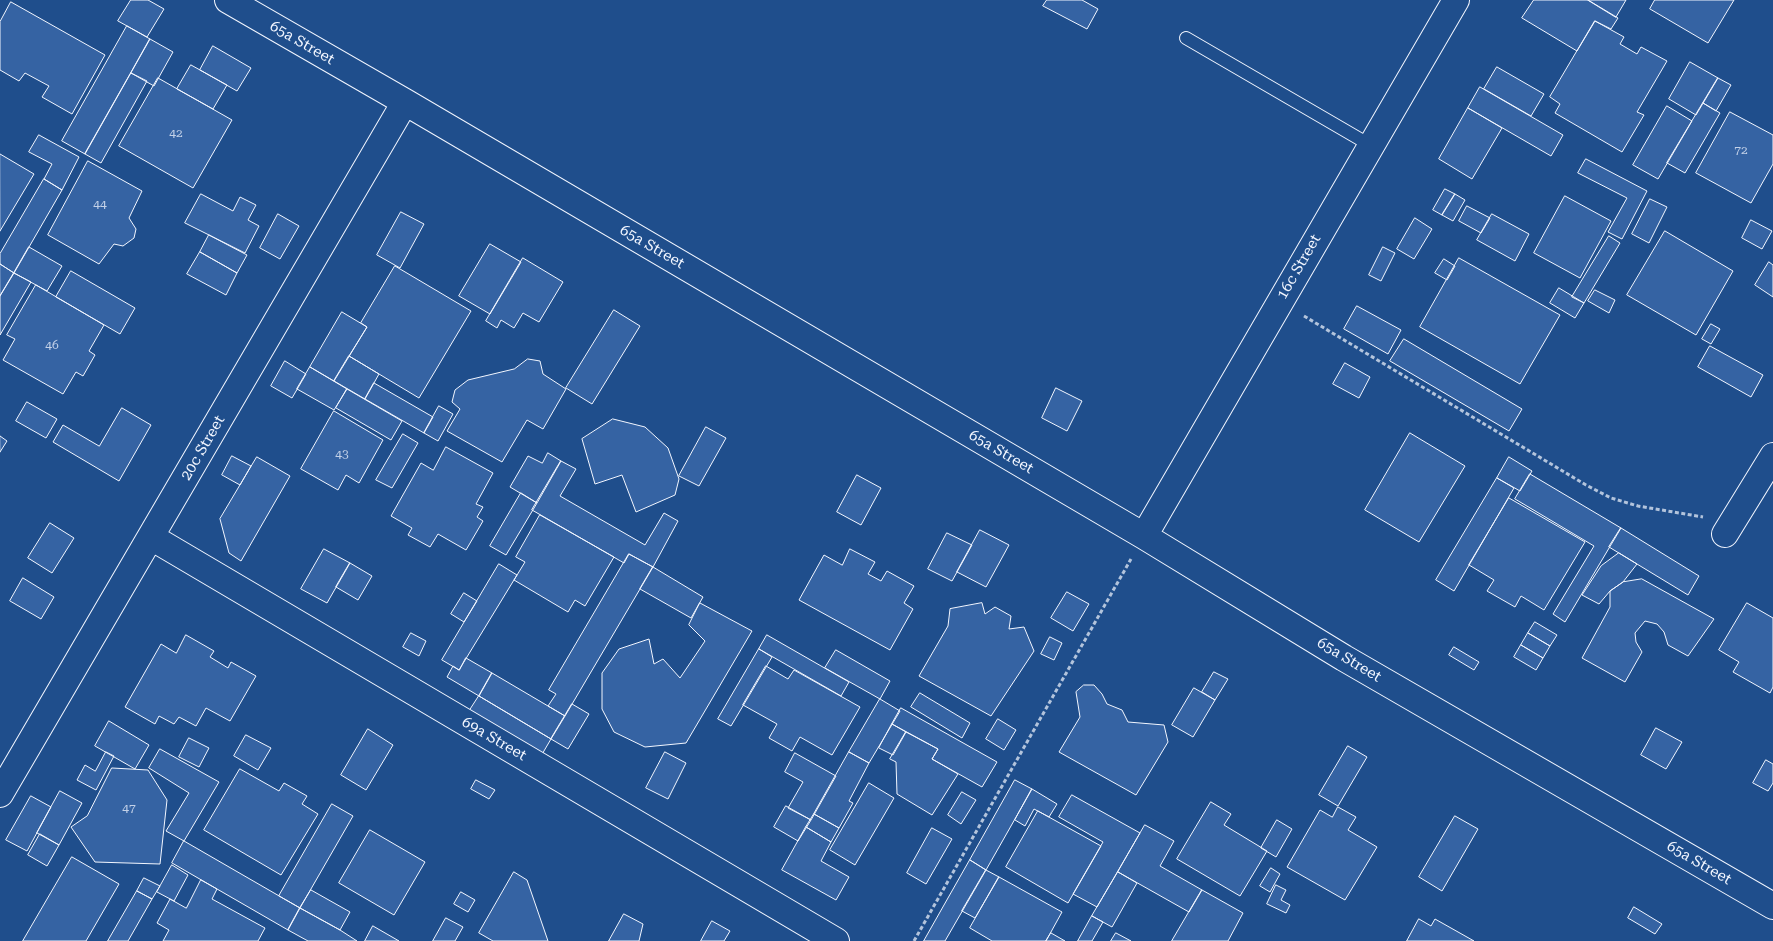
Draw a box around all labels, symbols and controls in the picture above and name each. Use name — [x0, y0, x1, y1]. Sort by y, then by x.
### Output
street label: 65a Street — [266, 17, 338, 69]
house number: 42 — [169, 126, 183, 140]
house number: 72 — [1734, 143, 1748, 157]
house number: 44 — [93, 197, 107, 211]
street label: 65a Street — [616, 221, 688, 273]
street label: 16c Street — [1273, 231, 1325, 303]
house number: 46 — [45, 338, 59, 352]
street label: 20c Street — [177, 412, 229, 484]
street label: 65a Street — [965, 426, 1037, 478]
house number: 43 — [335, 447, 349, 461]
street label: 65a Street — [1314, 634, 1384, 686]
street label: 69a Street — [458, 713, 530, 765]
house number: 47 — [122, 801, 136, 815]
street label: 65a Street — [1663, 837, 1735, 889]

